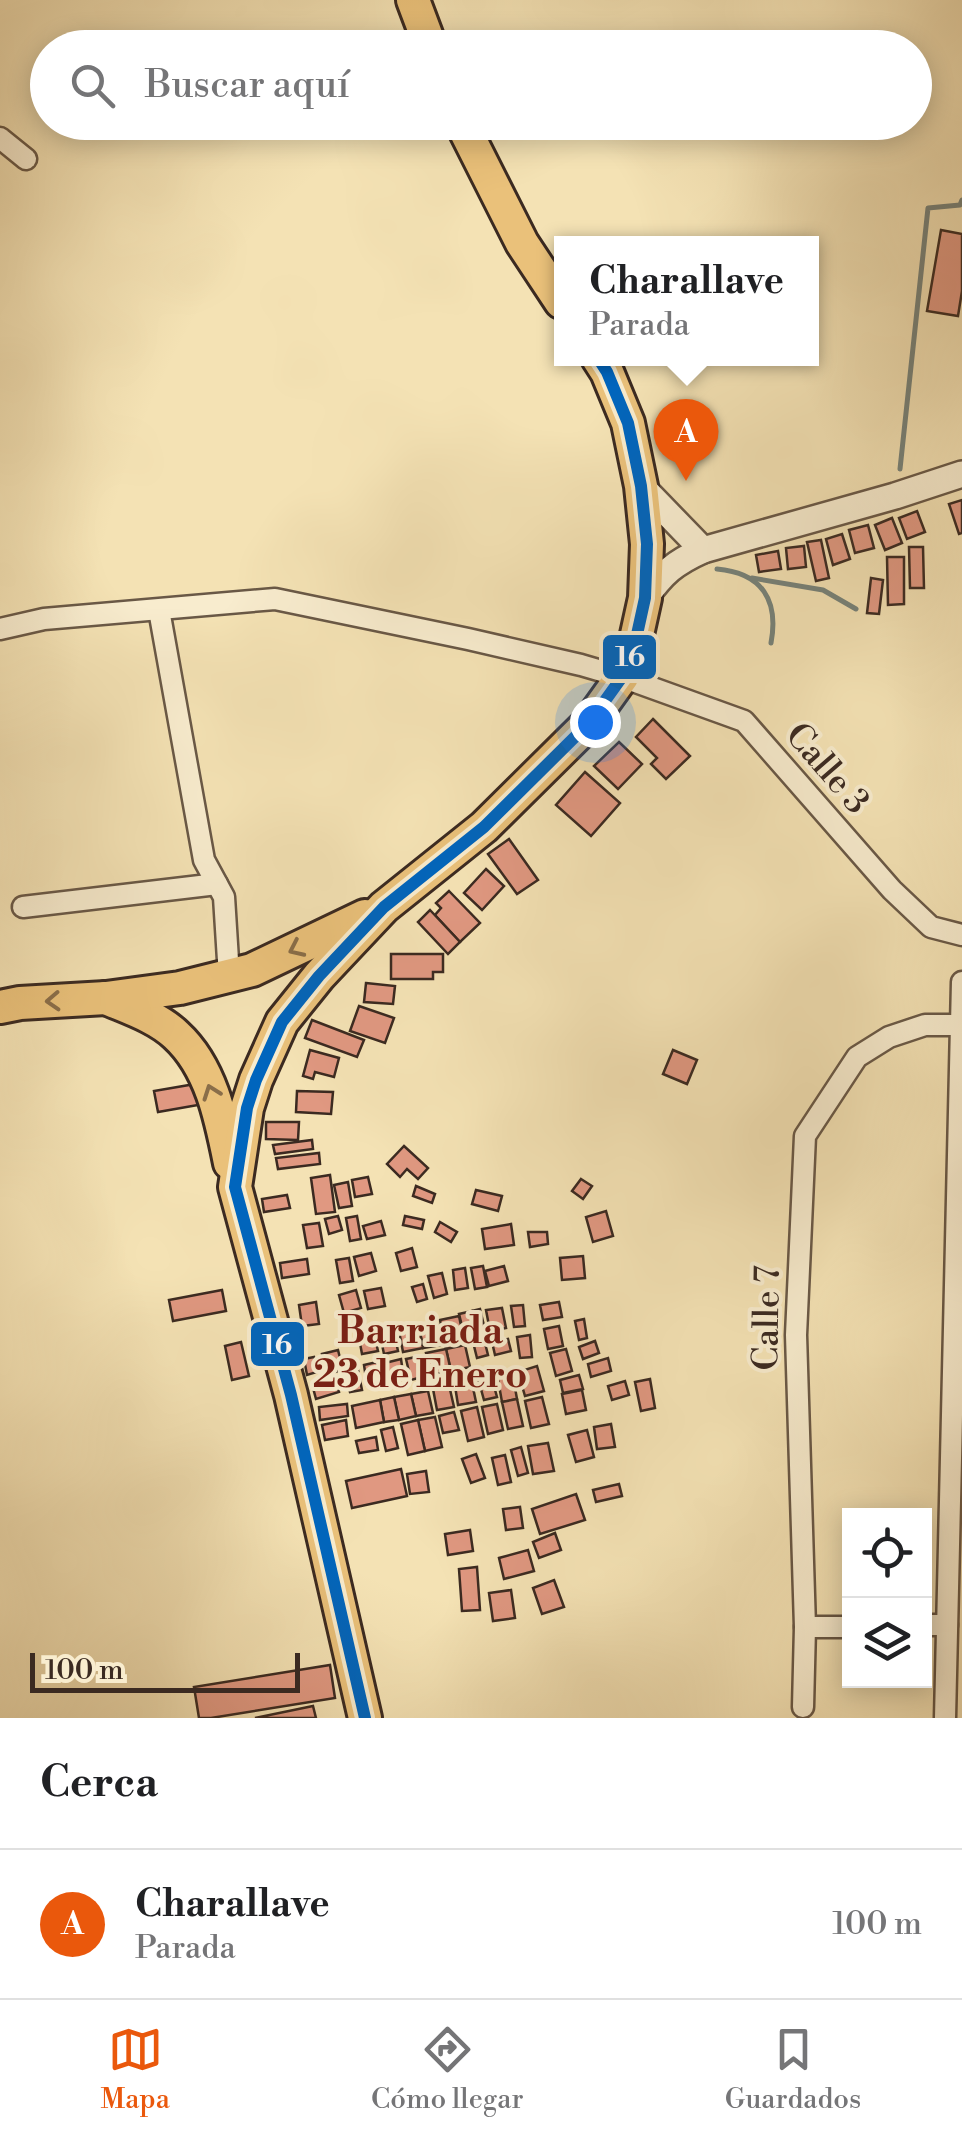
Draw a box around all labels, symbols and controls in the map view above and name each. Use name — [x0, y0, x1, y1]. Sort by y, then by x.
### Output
search box — [30, 30, 932, 140]
icon: search — [65, 58, 120, 113]
text: Buscar aquí — [145, 62, 350, 109]
popup — [554, 236, 819, 366]
text: Charallave — [589, 258, 784, 305]
text: Parada — [589, 305, 690, 345]
pin: A — [654, 398, 718, 481]
line badge: 16 — [601, 633, 658, 681]
text: 16 — [615, 640, 645, 675]
your location — [570, 697, 621, 748]
street label: Calle 3 — [776, 715, 878, 823]
one-way arrow — [288, 936, 306, 956]
one-way arrow — [44, 990, 60, 1011]
one-way arrow — [202, 1085, 223, 1102]
street label: Calle 7 — [745, 1265, 790, 1371]
district label: Barriada 23 de Enero — [313, 1308, 527, 1399]
line badge: 16 — [249, 1320, 306, 1368]
text: 16 — [262, 1328, 292, 1363]
map controls — [842, 1508, 932, 1688]
button: locate — [842, 1508, 932, 1598]
button: layers — [842, 1598, 932, 1688]
scale bar — [30, 1648, 300, 1692]
text: 100 m — [45, 1653, 124, 1688]
text: Cerca — [40, 1757, 158, 1810]
text: Charallave — [135, 1881, 330, 1928]
text: A — [61, 1904, 84, 1944]
text: 100 m — [832, 1904, 922, 1944]
text: Parada — [135, 1928, 236, 1968]
tab: Mapa — [101, 2022, 170, 2117]
tab: Cómo llegar — [371, 2022, 524, 2117]
tab: Guardados — [725, 2022, 861, 2117]

